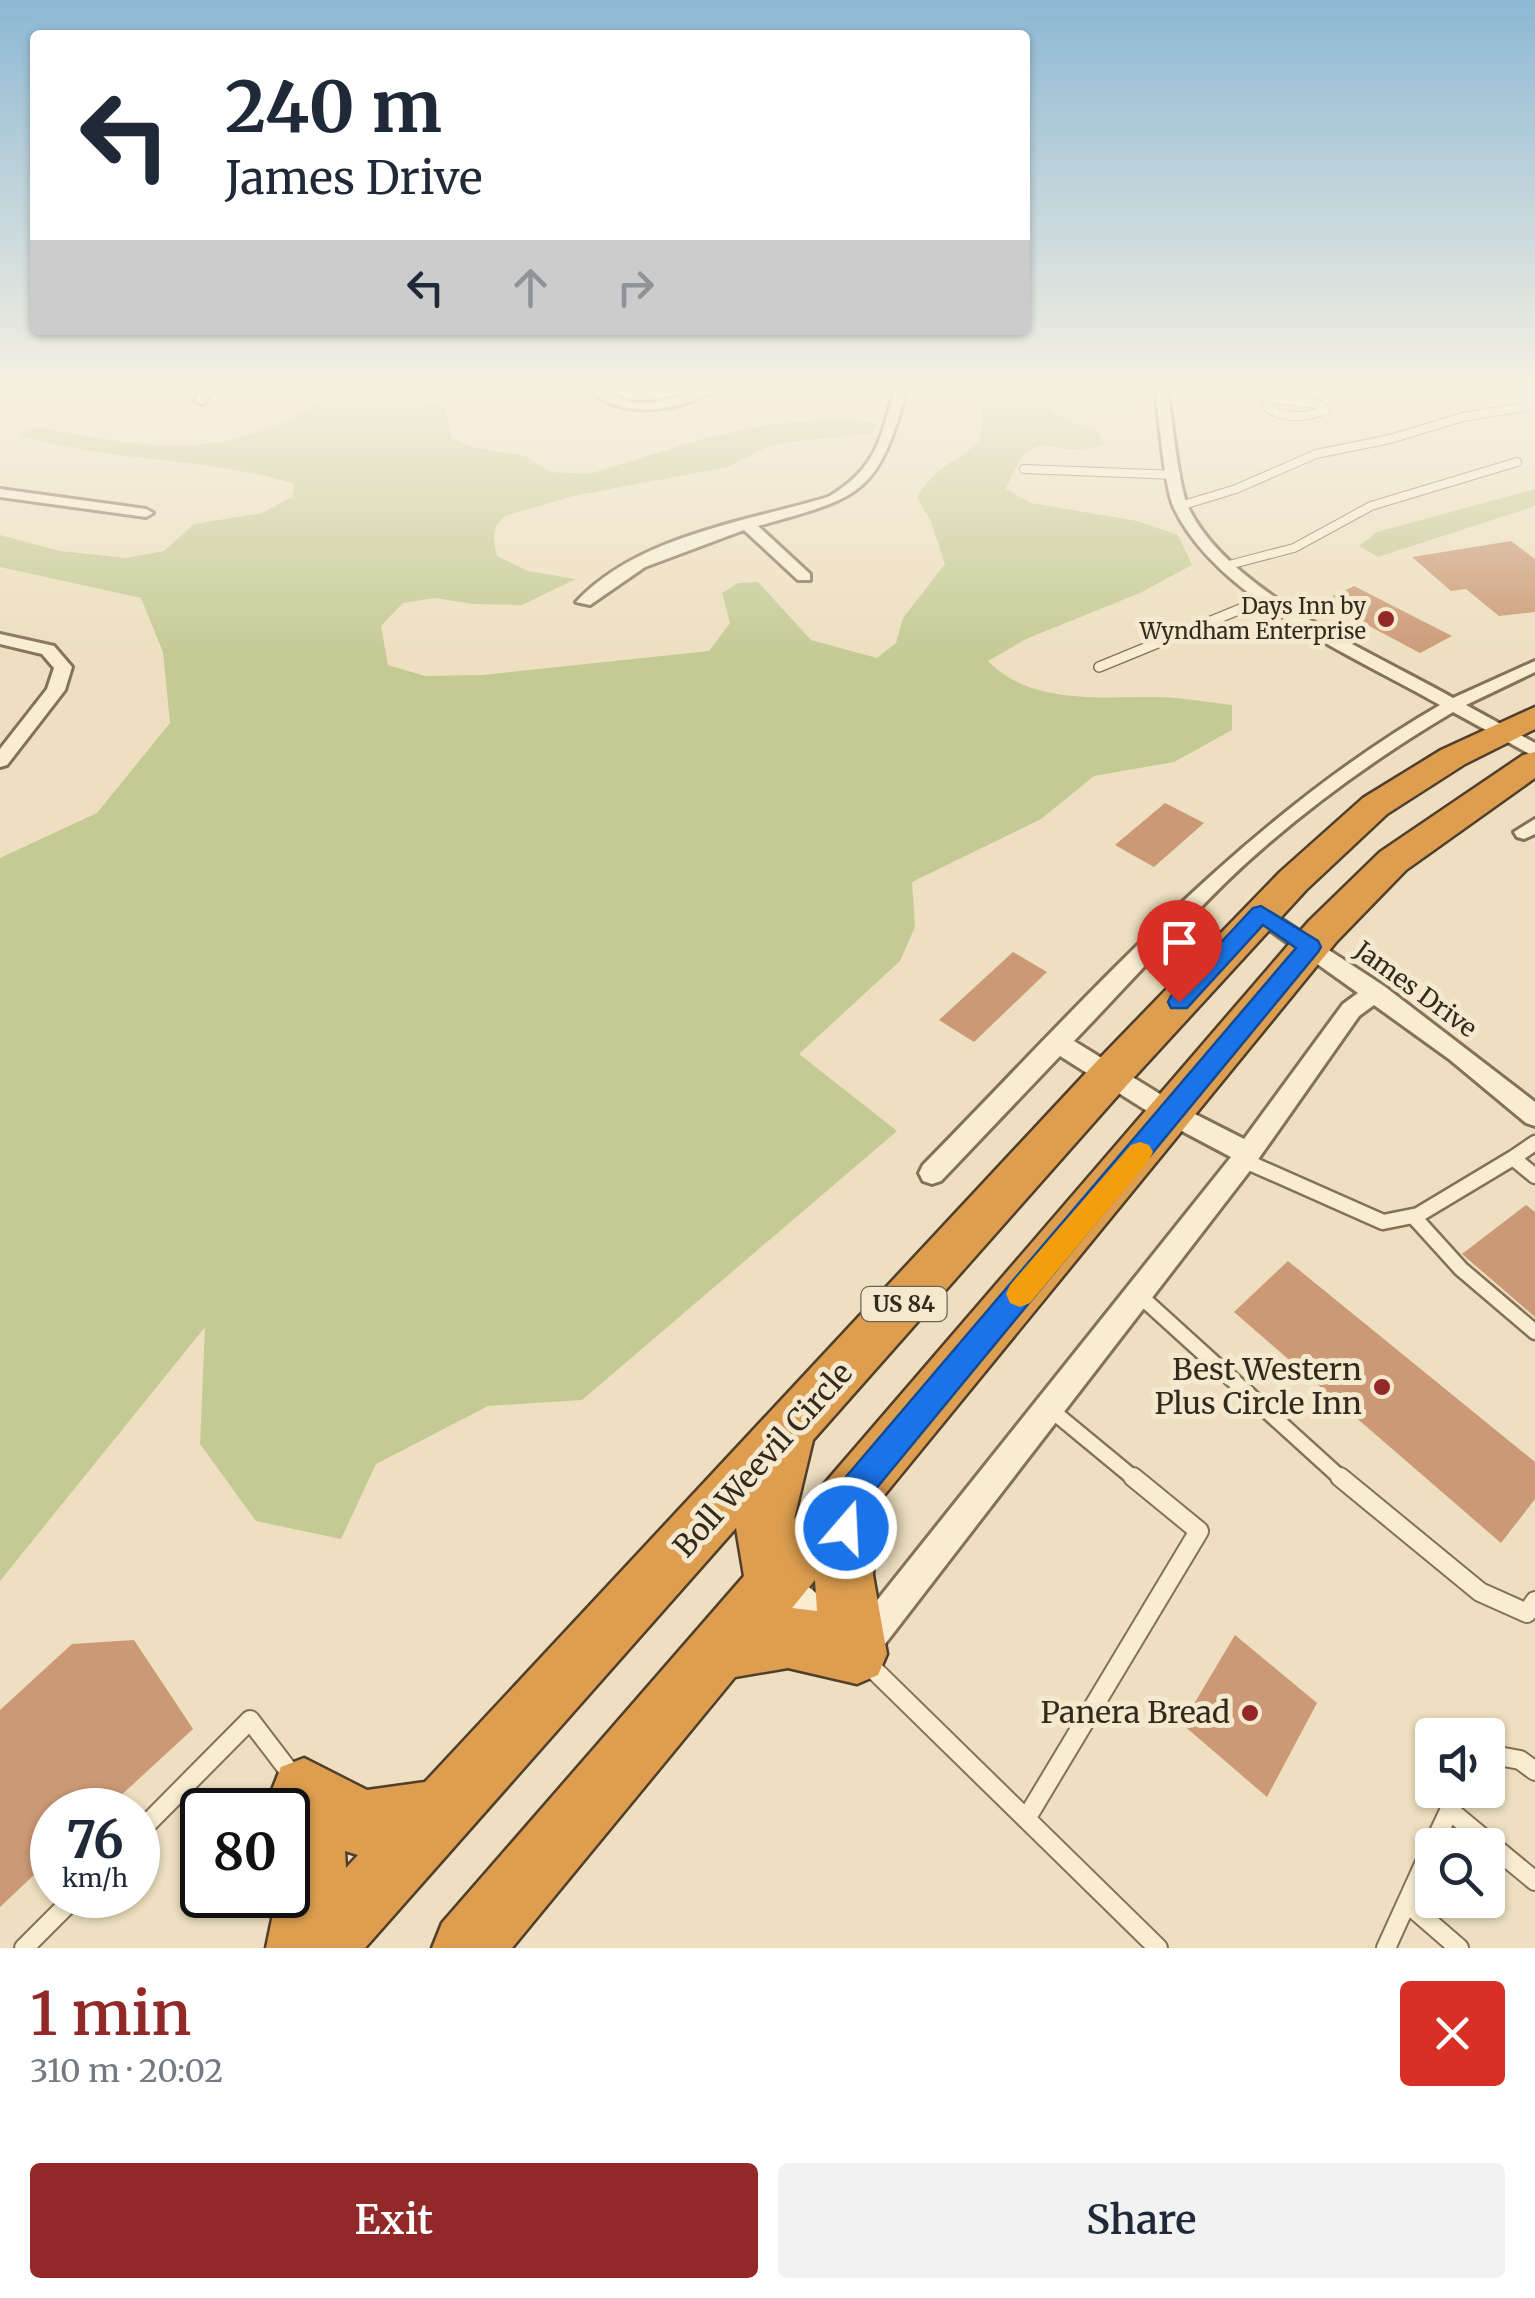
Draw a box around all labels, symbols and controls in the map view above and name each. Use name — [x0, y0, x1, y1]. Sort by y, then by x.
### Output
text: 240 m — [225, 63, 442, 151]
icon: left — [60, 70, 190, 200]
text: James Drive — [225, 150, 483, 206]
icon: left — [398, 260, 453, 315]
icon: ahead — [503, 260, 558, 315]
icon: right — [608, 260, 663, 315]
place label: Days Inn by Wyndham Enterprise — [1139, 592, 1366, 645]
marker: Days Inn by Wyndham Enterprise — [1375, 608, 1397, 630]
pin — [1137, 900, 1222, 1003]
icon: arrive — [1152, 915, 1207, 970]
street label: James Drive — [1348, 933, 1483, 1044]
road number: US 84 — [862, 1287, 946, 1321]
place label: Best Western Plus Circle Inn — [1154, 1350, 1362, 1422]
street label: Boll Weevil Circle — [665, 1354, 860, 1565]
marker: Best Western Plus Circle Inn — [1371, 1376, 1393, 1398]
position arrow — [794, 1476, 898, 1580]
place label: Panera Bread — [1041, 1693, 1230, 1731]
marker: Panera Bread — [1239, 1702, 1261, 1724]
map controls — [1415, 1718, 1505, 1918]
button: sound — [1415, 1718, 1505, 1808]
speed limit sign: 80 — [180, 1788, 310, 1918]
text: 76 — [66, 1809, 124, 1872]
button: search — [1415, 1828, 1505, 1918]
text: km/h — [62, 1862, 128, 1894]
text: 1 min — [30, 1976, 191, 2051]
button: close — [1400, 1981, 1505, 2086]
text: 310 m · 20:02 — [30, 2051, 223, 2091]
button: Exit — [30, 2163, 758, 2278]
button: Share — [778, 2163, 1505, 2278]

